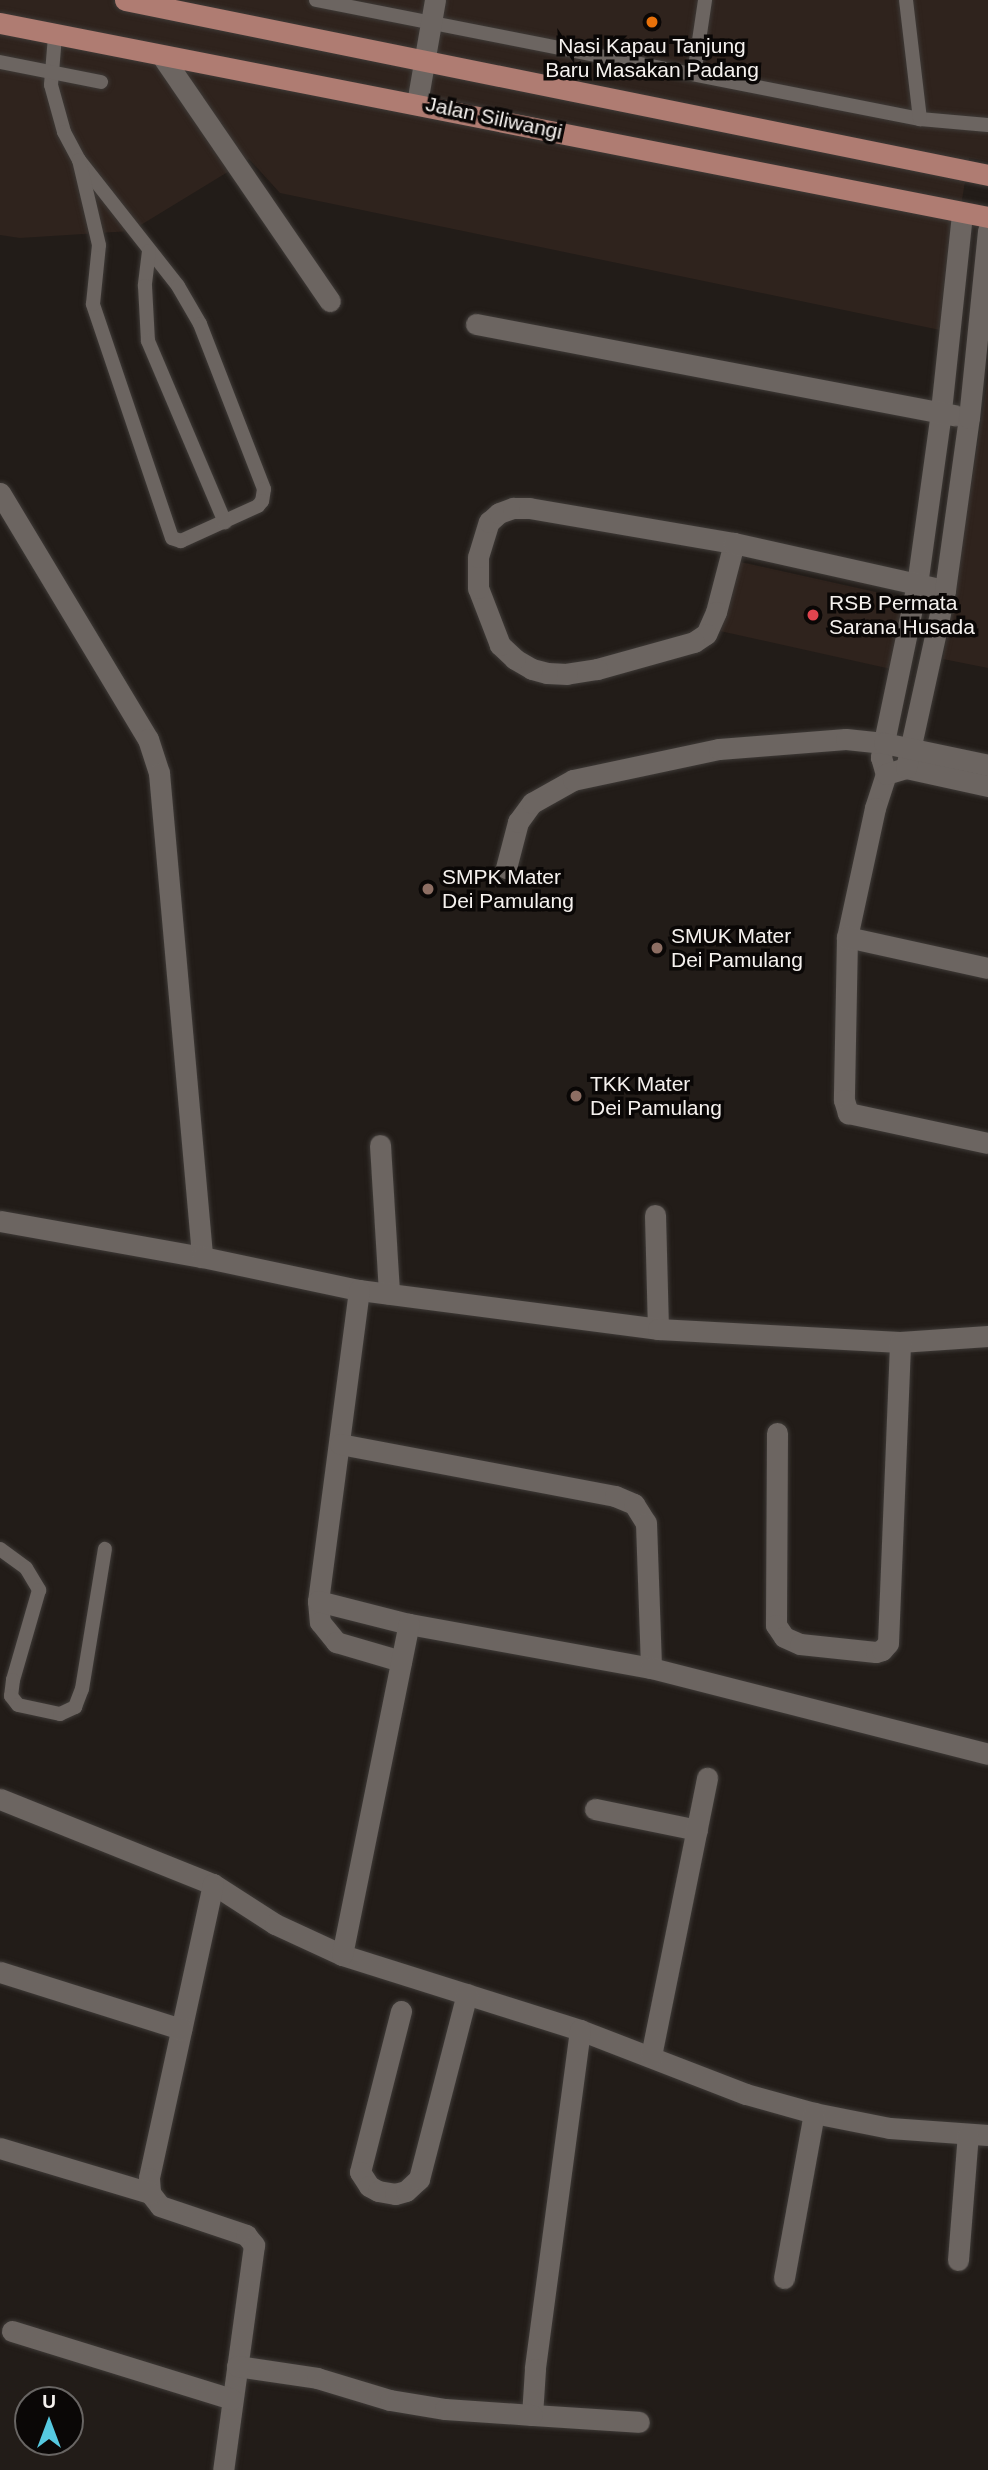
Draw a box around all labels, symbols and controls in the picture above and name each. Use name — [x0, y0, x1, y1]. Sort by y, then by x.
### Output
marker: Nasi Kapau Tanjung Baru Masakan Padang — [644, 14, 660, 30]
place label: Nasi Kapau Tanjung Baru Masakan Padang — [545, 33, 759, 83]
street label: Jalan Siliwangi — [423, 91, 565, 145]
place label: RSB Permata Sarana Husada — [829, 590, 975, 640]
marker: RSB Permata Sarana Husada — [803, 605, 823, 625]
place label: SMPK Mater Dei Pamulang — [442, 864, 574, 914]
marker: SMPK Mater Dei Pamulang — [420, 881, 436, 897]
place label: SMUK Mater Dei Pamulang — [671, 923, 803, 973]
marker: SMUK Mater Dei Pamulang — [649, 940, 665, 956]
place label: TKK Mater Dei Pamulang — [590, 1071, 722, 1121]
marker: TKK Mater Dei Pamulang — [568, 1088, 584, 1104]
north arrow — [14, 2386, 84, 2456]
text: U — [42, 2391, 56, 2412]

